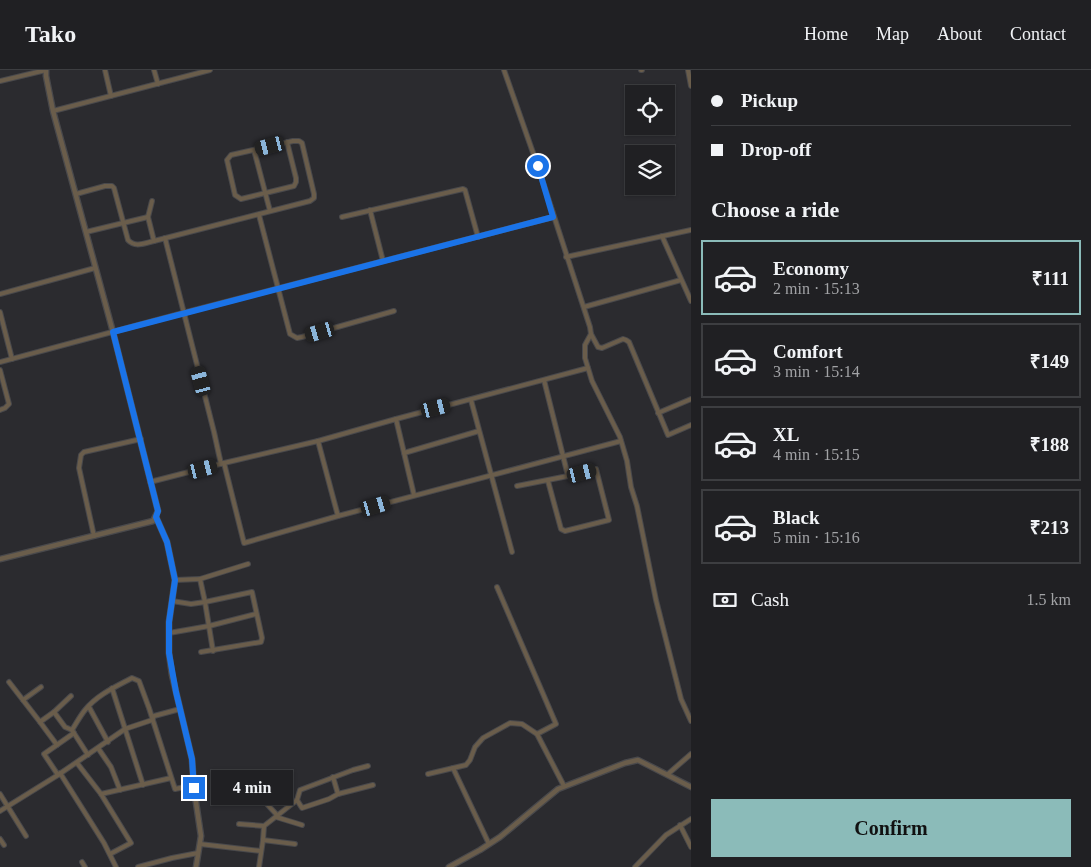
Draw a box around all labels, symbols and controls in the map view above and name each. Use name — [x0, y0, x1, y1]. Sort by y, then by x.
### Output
text: Tako — [25, 21, 76, 47]
text: Home — [804, 24, 848, 44]
text: Map — [876, 24, 909, 44]
text: About — [937, 24, 982, 44]
text: Contact — [1010, 24, 1066, 44]
map controls — [625, 85, 675, 195]
button: locate — [625, 85, 675, 135]
text: Pickup — [741, 90, 798, 111]
car — [253, 135, 286, 157]
text: Drop-off — [741, 139, 811, 160]
button: layers — [625, 145, 675, 195]
route start — [527, 155, 549, 177]
text: Choose a ride — [711, 197, 839, 222]
icon: car — [713, 255, 758, 300]
text: Economy — [773, 258, 849, 279]
text: ₹111 — [1032, 268, 1069, 289]
text: 2 min · 15:13 — [773, 280, 860, 297]
car — [303, 321, 336, 343]
icon: car — [713, 338, 758, 383]
text: Comfort — [773, 341, 843, 362]
text: ₹149 — [1030, 351, 1069, 372]
text: 3 min · 15:14 — [773, 363, 860, 380]
car — [189, 365, 212, 397]
car — [419, 397, 452, 419]
icon: car — [713, 421, 758, 466]
text: XL — [773, 424, 799, 445]
text: ₹188 — [1030, 434, 1069, 455]
text: 4 min · 15:15 — [773, 446, 860, 463]
car — [186, 458, 219, 480]
car — [565, 462, 598, 484]
car — [359, 495, 392, 517]
icon: car — [713, 504, 758, 549]
text: Black — [773, 507, 819, 528]
text: ₹213 — [1030, 517, 1069, 538]
text: 5 min · 15:16 — [773, 529, 860, 546]
icon: cash — [711, 586, 739, 614]
text: Cash — [751, 589, 789, 610]
text: 1.5 km — [1027, 591, 1071, 608]
callout: 4 min — [212, 770, 294, 806]
route end — [183, 777, 205, 799]
text: 4 min — [233, 779, 271, 796]
button: Confirm — [711, 799, 1071, 857]

